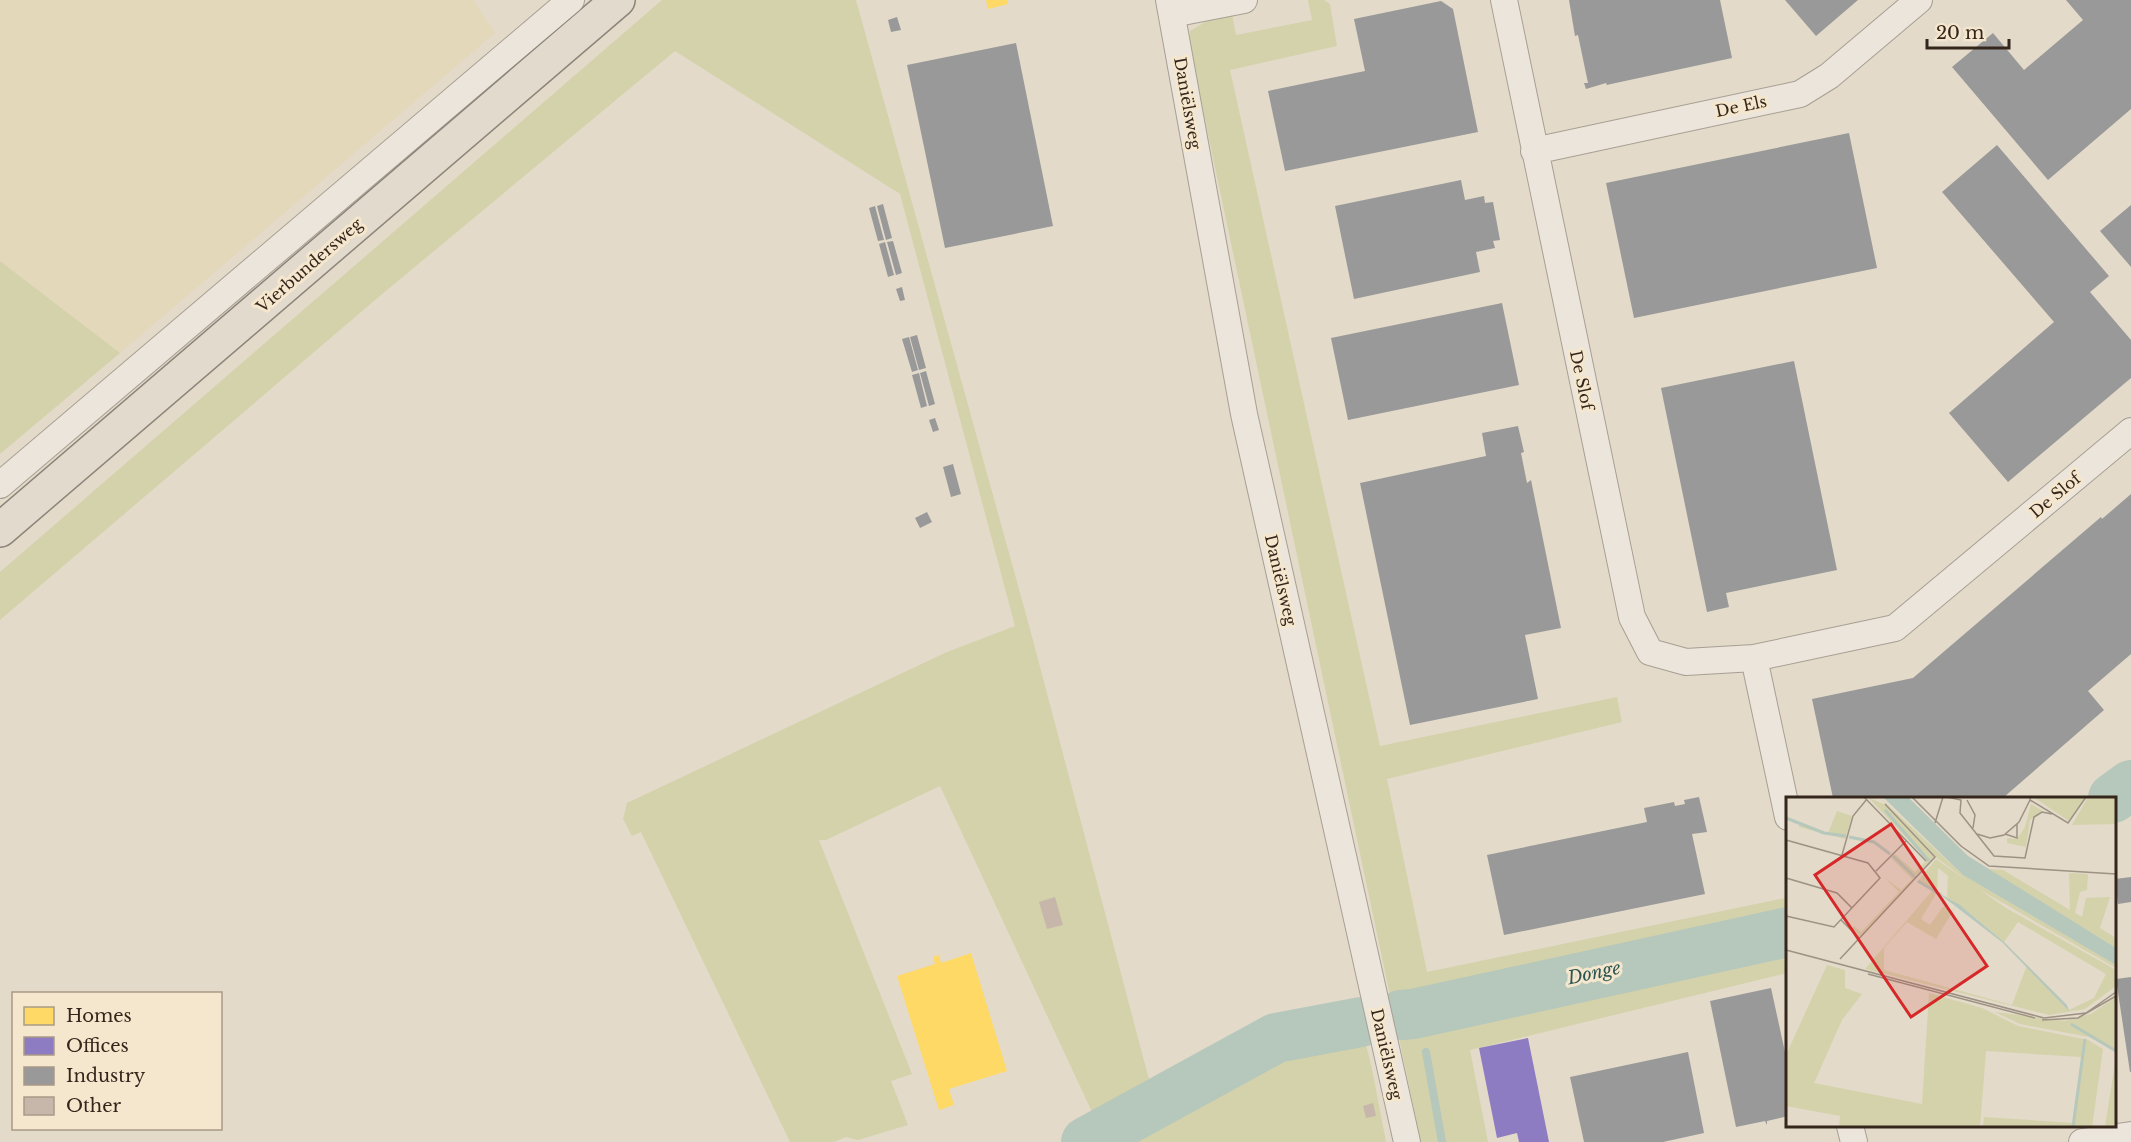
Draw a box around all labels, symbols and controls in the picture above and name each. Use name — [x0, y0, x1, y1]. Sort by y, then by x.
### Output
scale bar — [1927, 12, 2010, 50]
text: 20 m — [1936, 22, 1984, 44]
street label: Daniëlsweg — [1170, 55, 1206, 151]
street label: De Els — [1713, 91, 1769, 121]
street label: Vierbundersweg — [251, 213, 366, 317]
street label: De Slof — [1566, 348, 1599, 414]
street label: De Slof — [2025, 466, 2086, 522]
street label: Daniëlsweg — [1261, 532, 1301, 628]
inset map — [1786, 797, 2116, 1127]
water label: Donge — [1564, 957, 1623, 990]
legend — [12, 992, 222, 1130]
text: Homes — [66, 1005, 132, 1027]
street label: Daniëlsweg — [1367, 1006, 1407, 1102]
text: Offices — [66, 1035, 129, 1057]
text: Industry — [66, 1065, 146, 1087]
text: Other — [66, 1095, 122, 1117]

